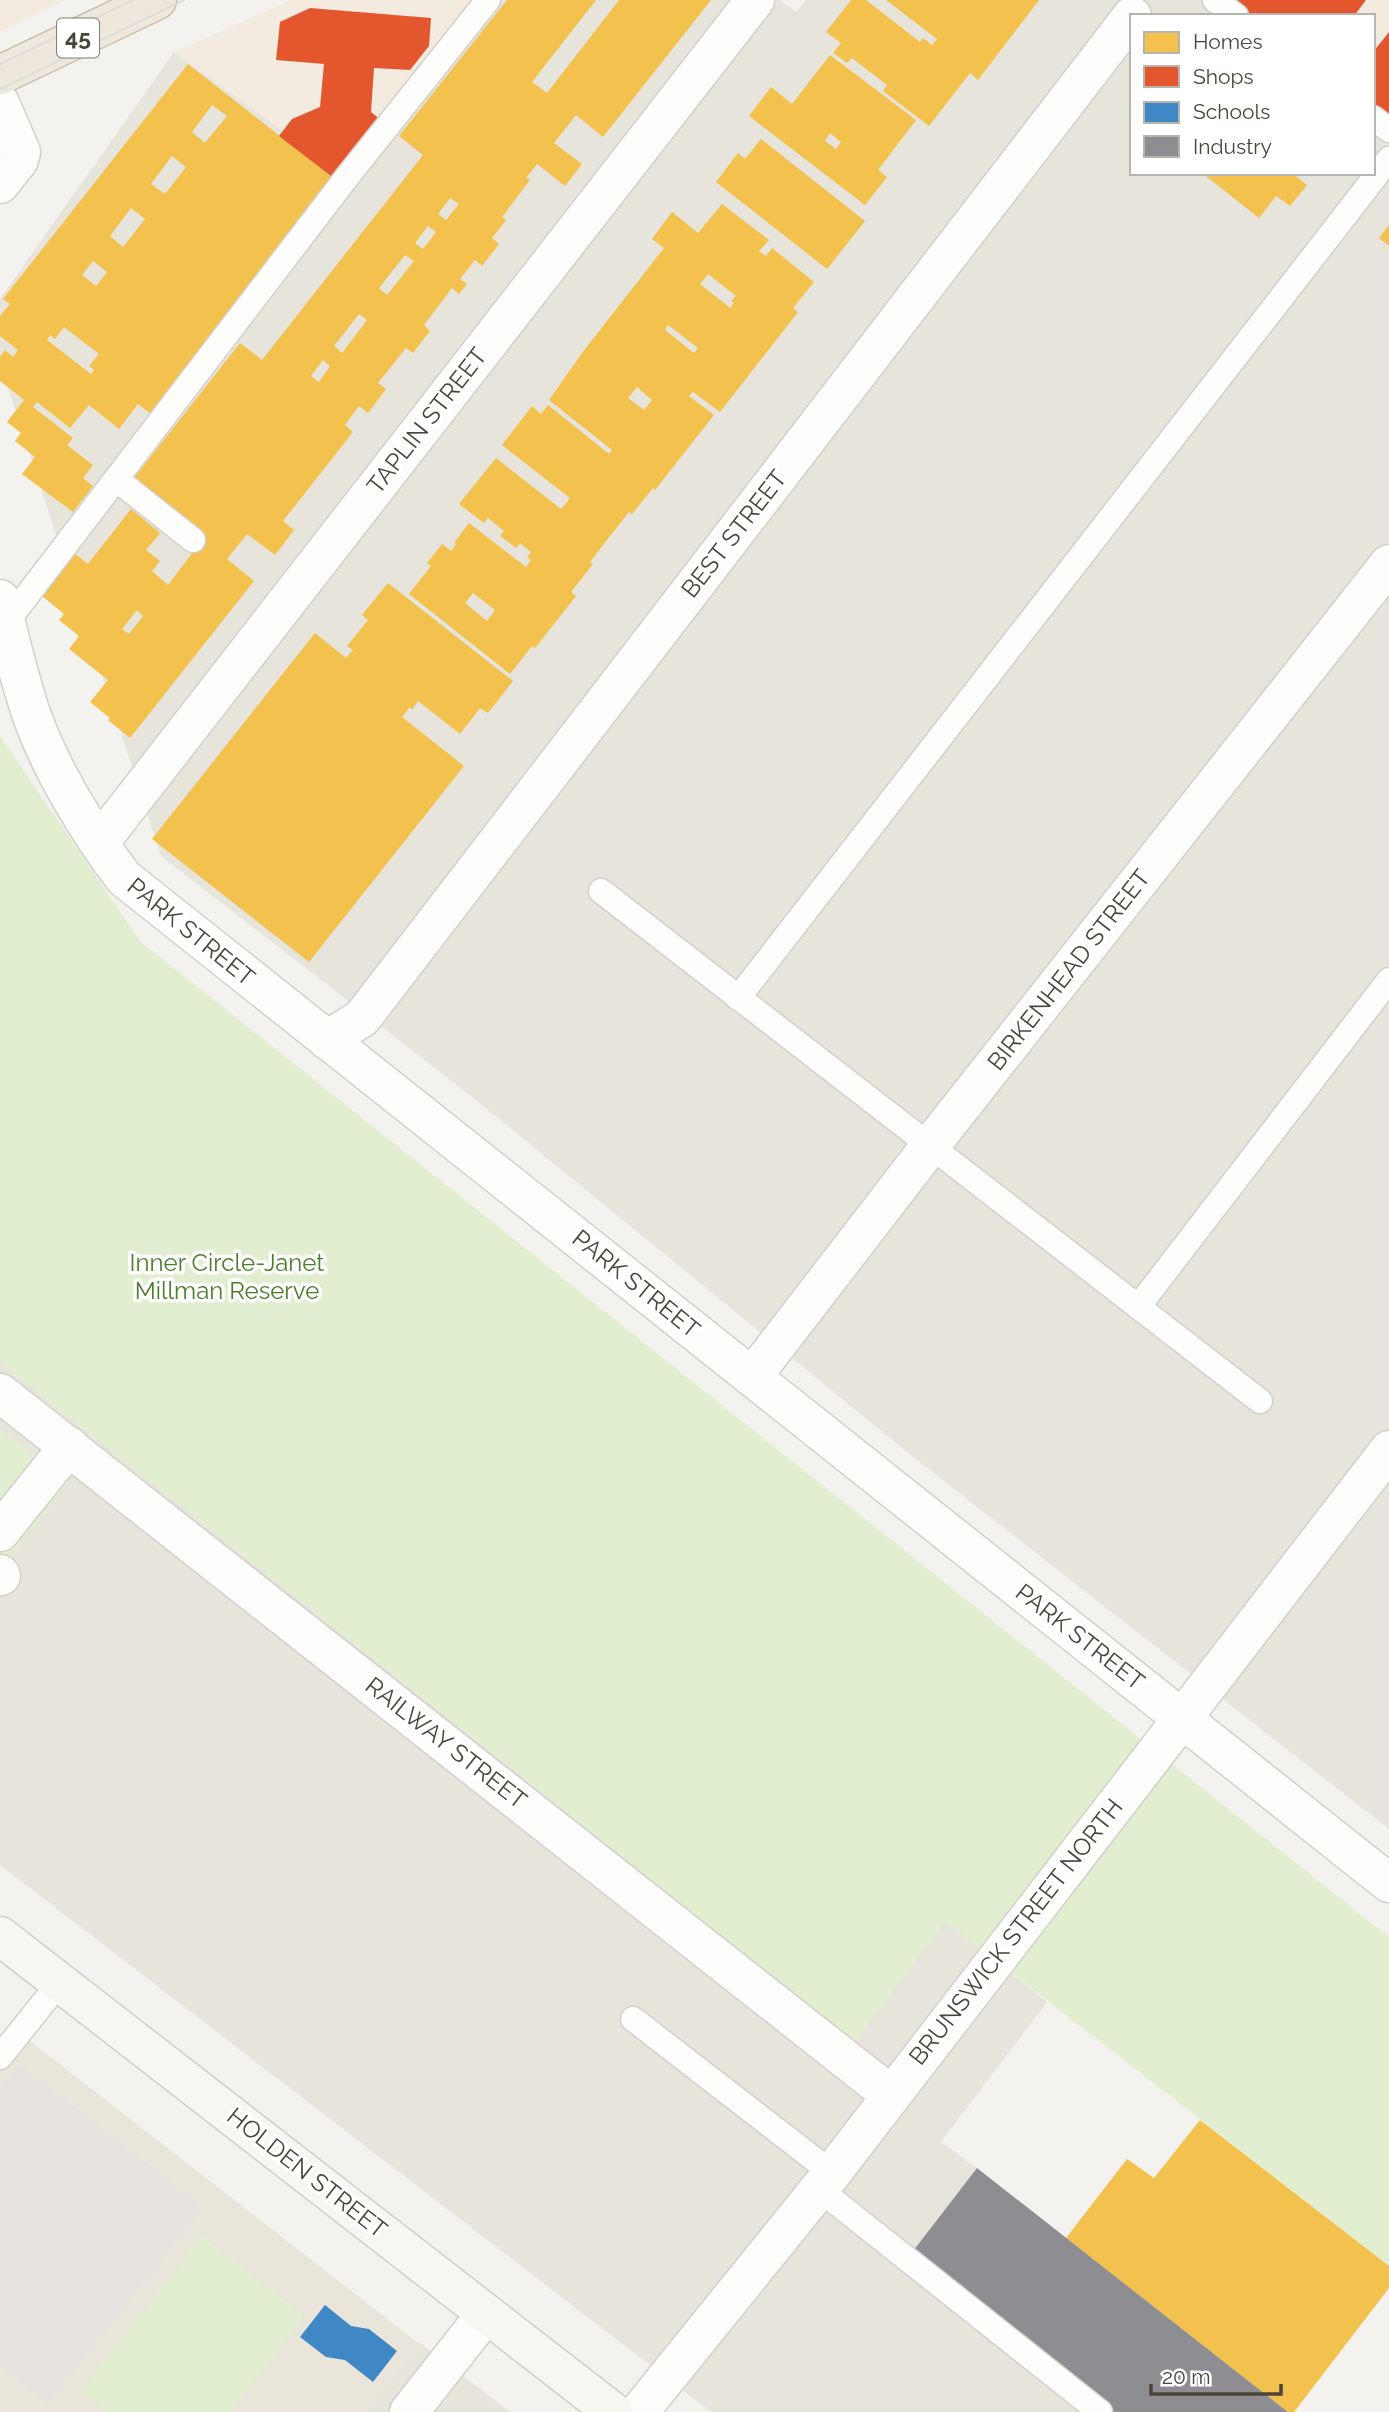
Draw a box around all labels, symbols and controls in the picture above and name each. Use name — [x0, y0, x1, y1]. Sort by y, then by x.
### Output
legend — [1130, 14, 1375, 175]
road number: 45 — [57, 19, 99, 58]
text: Homes — [1193, 29, 1263, 54]
text: Shops — [1193, 64, 1254, 89]
text: Schools — [1193, 99, 1270, 124]
text: Industry — [1193, 134, 1272, 159]
street label: TAPLIN STREET — [361, 342, 493, 500]
street label: BEST STREET — [675, 464, 793, 603]
street label: BIRKENHEAD STREET — [981, 863, 1156, 1076]
street label: PARK STREET — [122, 871, 261, 992]
street label: PARK STREET — [567, 1223, 706, 1344]
park label: Inner Circle-Janet Millman Reserve — [130, 1248, 324, 1305]
street label: PARK STREET — [1010, 1577, 1151, 1696]
street label: RAILWAY STREET — [360, 1671, 533, 1815]
street label: BRUNSWICK STREET NORTH — [903, 1793, 1129, 2071]
street label: HOLDEN STREET — [222, 2101, 393, 2244]
scale bar — [1151, 2352, 1280, 2396]
text: 20 m — [1162, 2364, 1210, 2389]

